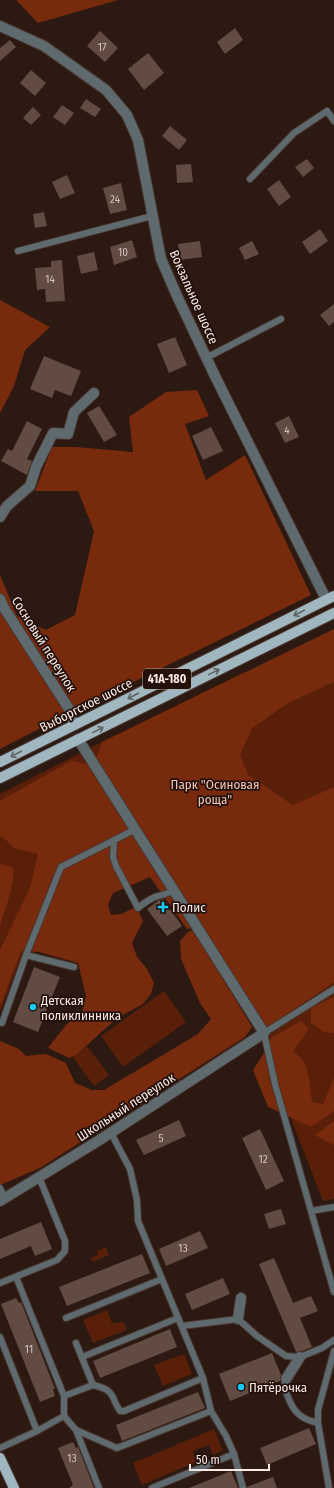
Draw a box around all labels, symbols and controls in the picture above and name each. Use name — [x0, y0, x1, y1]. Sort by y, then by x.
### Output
house number: 17 — [98, 41, 107, 54]
house number: 24 — [110, 193, 121, 206]
house number: 10 — [118, 246, 128, 259]
street label: Вокзальное шоссе — [167, 248, 221, 346]
house number: 14 — [45, 273, 55, 286]
house number: 4 — [284, 424, 290, 437]
street label: Сосновый переулок — [9, 594, 79, 694]
one-way arrow — [293, 610, 305, 617]
one-way arrow — [208, 668, 220, 675]
road number: 41А-180 — [143, 669, 191, 689]
street label: Выборгское шоссе — [37, 675, 135, 735]
one-way arrow — [127, 693, 139, 700]
one-way arrow — [92, 726, 104, 733]
one-way arrow — [11, 751, 23, 758]
park label: Парк "Осиновая роща" — [171, 777, 259, 807]
place label: Полис — [172, 900, 206, 915]
marker: Полис — [157, 901, 169, 913]
place label: Детская поликлинника — [40, 993, 121, 1023]
marker: Детская поликлинника — [28, 1002, 38, 1012]
street label: Школьный переулок — [74, 1070, 178, 1144]
house number: 5 — [158, 1132, 164, 1145]
house number: 12 — [258, 1153, 268, 1166]
house number: 13 — [178, 1242, 188, 1255]
house number: 11 — [25, 1343, 33, 1356]
place label: Пятёрочка — [249, 1380, 307, 1395]
marker: Пятёрочка — [236, 1382, 246, 1392]
scale bar — [190, 1446, 269, 1472]
house number: 13 — [67, 1452, 77, 1465]
text: 50 m — [196, 1453, 220, 1467]

